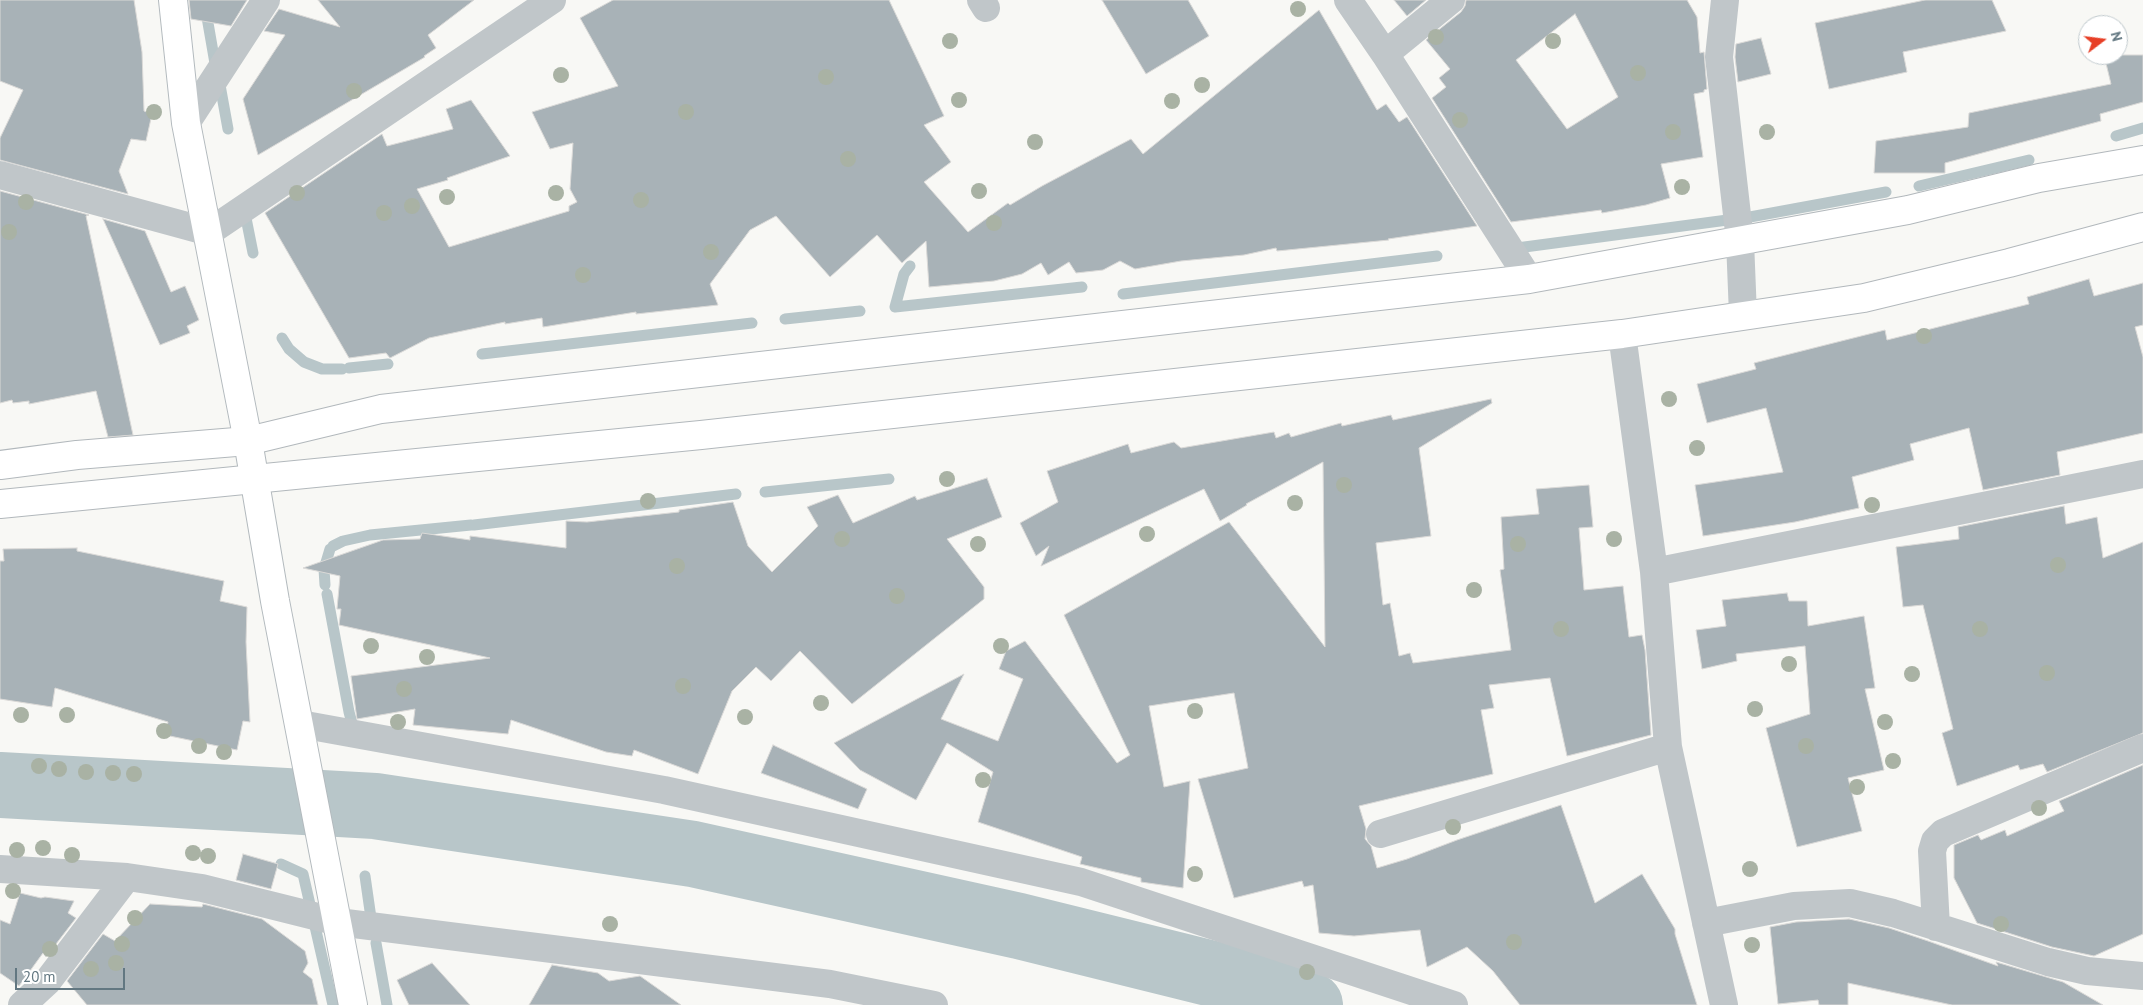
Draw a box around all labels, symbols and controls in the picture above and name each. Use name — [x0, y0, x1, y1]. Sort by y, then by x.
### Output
north arrow — [2078, 15, 2128, 65]
text: N — [2107, 30, 2126, 43]
scale bar — [18, 958, 128, 990]
text: 20 m — [23, 967, 56, 986]

